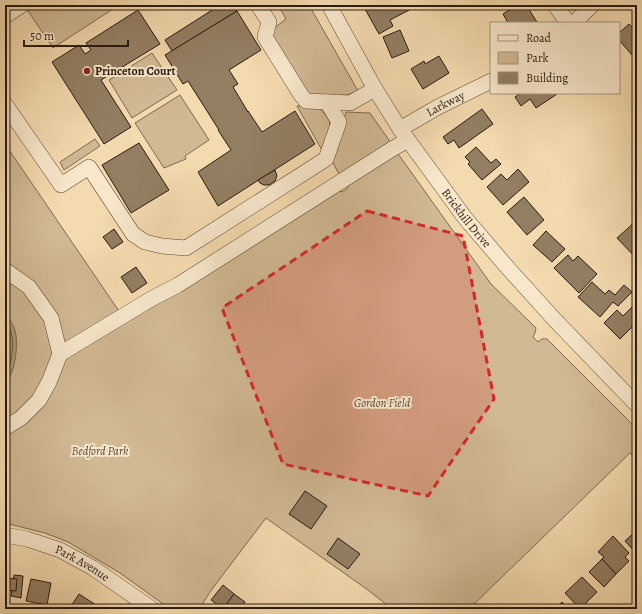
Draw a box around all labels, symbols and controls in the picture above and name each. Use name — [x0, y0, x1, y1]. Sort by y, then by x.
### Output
scale bar — [24, 22, 128, 48]
legend — [490, 22, 620, 94]
text: 50 m — [30, 28, 54, 44]
text: Road — [526, 30, 552, 46]
text: Park — [526, 50, 549, 66]
place label: Princeton Court — [95, 63, 176, 79]
marker: Princeton Court — [82, 66, 92, 76]
text: Building — [526, 70, 568, 86]
street label: Larkway — [423, 87, 468, 120]
street label: Brickhill Drive — [438, 185, 495, 251]
park label: Gordon Field — [354, 395, 411, 411]
park label: Bedford Park — [72, 443, 129, 459]
street label: Park Avenue — [53, 541, 113, 585]

